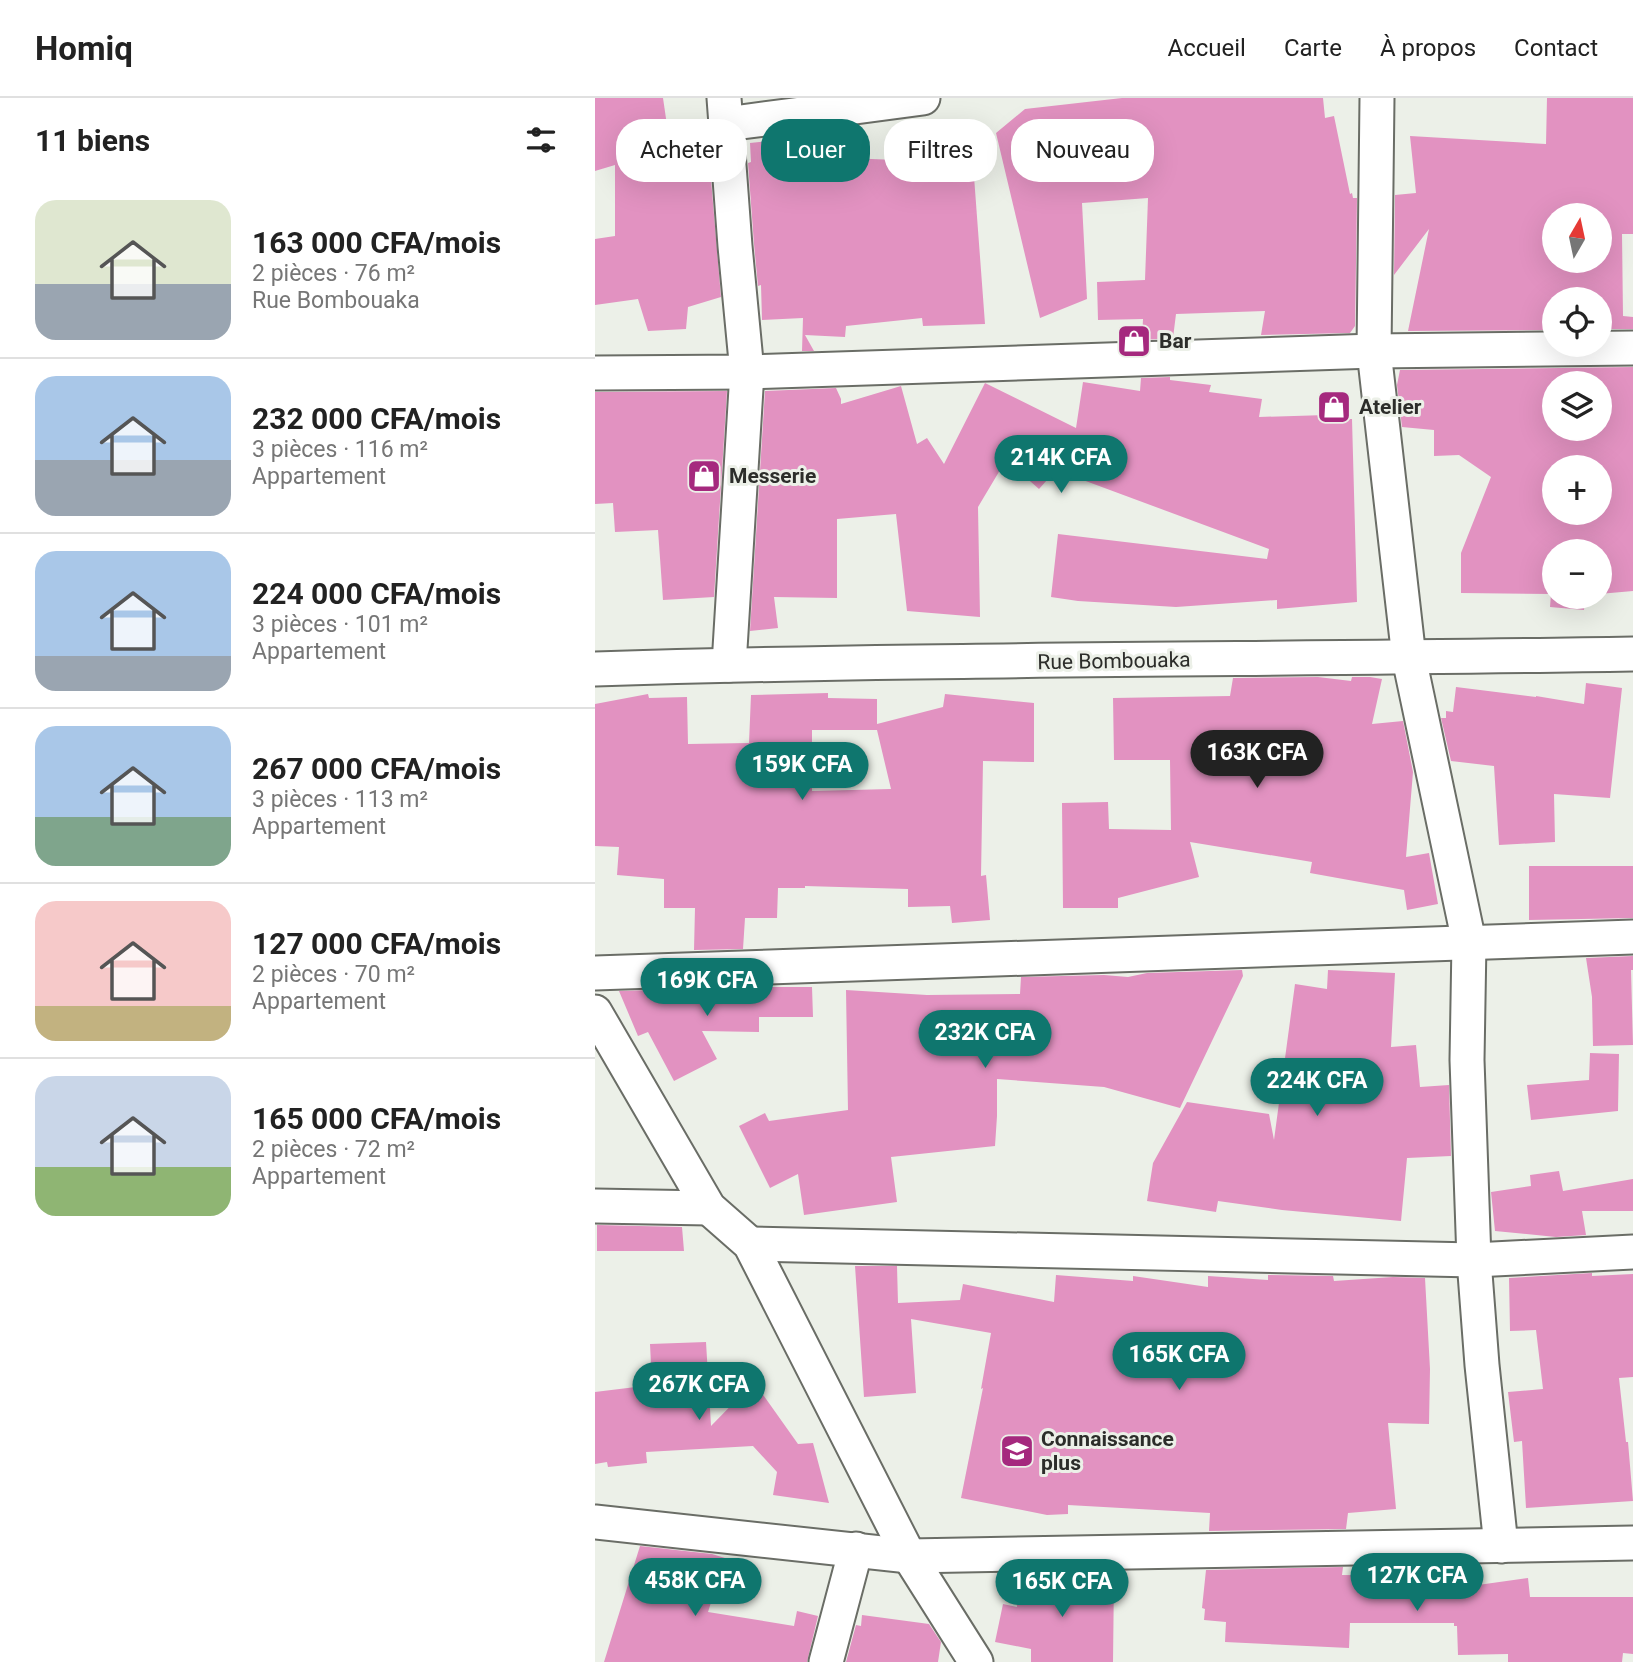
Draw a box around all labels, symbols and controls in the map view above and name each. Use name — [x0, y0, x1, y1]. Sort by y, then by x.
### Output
text: Homiq — [35, 29, 133, 68]
text: Accueil — [1167, 34, 1246, 62]
text: Carte — [1284, 34, 1342, 62]
text: À propos — [1380, 34, 1476, 62]
text: Contact — [1514, 34, 1598, 62]
chip: Acheter — [616, 119, 747, 182]
chip: Louer — [761, 119, 870, 182]
chip: Filtres — [884, 119, 997, 182]
chip: Nouveau — [1011, 119, 1154, 182]
icon: filters — [522, 121, 560, 159]
text: 11 biens — [35, 123, 150, 158]
north arrow — [1542, 203, 1612, 273]
map controls — [1542, 203, 1612, 609]
text: 163 000 CFA/mois — [252, 225, 501, 260]
icon: home — [91, 228, 175, 312]
text: 2 pièces · 76 m² — [252, 260, 415, 287]
text: Rue Bombouaka — [252, 287, 420, 314]
button: locate — [1542, 287, 1612, 357]
shop icon: Bar — [1115, 322, 1153, 360]
place label: Bar — [1159, 329, 1192, 353]
button: layers — [1542, 371, 1612, 441]
shop icon: Atelier — [1315, 388, 1353, 426]
place label: Atelier — [1359, 395, 1422, 419]
text: 232 000 CFA/mois — [252, 401, 501, 436]
icon: home — [91, 404, 175, 488]
text: 3 pièces · 116 m² — [252, 436, 428, 463]
pin: 214K CFA — [989, 436, 1133, 495]
text: 214K CFA — [1011, 444, 1111, 471]
button: + — [1542, 455, 1612, 525]
shop icon: Messerie — [685, 457, 723, 495]
text: Appartement — [252, 463, 386, 490]
place label: Messerie — [729, 464, 816, 488]
button: − — [1542, 539, 1612, 609]
text: 224 000 CFA/mois — [252, 576, 501, 611]
icon: home — [91, 579, 175, 663]
text: 3 pièces · 101 m² — [252, 611, 428, 638]
text: Appartement — [252, 638, 386, 665]
street label: Rue Bombouaka — [1037, 648, 1191, 674]
pin: 163K CFA — [1185, 730, 1329, 790]
text: 163K CFA — [1207, 739, 1307, 766]
pin: 159K CFA — [730, 742, 874, 802]
text: 267 000 CFA/mois — [252, 751, 501, 786]
text: 159K CFA — [752, 751, 852, 778]
icon: home — [91, 754, 175, 838]
text: 3 pièces · 113 m² — [252, 786, 428, 813]
text: Appartement — [252, 813, 386, 840]
text: 127 000 CFA/mois — [252, 926, 501, 961]
icon: home — [91, 929, 175, 1013]
pin: 169K CFA — [635, 958, 779, 1018]
text: 2 pièces · 70 m² — [252, 961, 415, 988]
text: 169K CFA — [657, 967, 757, 994]
text: Appartement — [252, 988, 386, 1015]
pin: 232K CFA — [913, 1010, 1057, 1070]
text: 232K CFA — [935, 1019, 1035, 1046]
pin: 224K CFA — [1245, 1058, 1389, 1118]
text: 224K CFA — [1267, 1067, 1367, 1094]
text: 165 000 CFA/mois — [252, 1101, 501, 1136]
icon: home — [91, 1104, 175, 1188]
text: 2 pièces · 72 m² — [252, 1136, 415, 1163]
text: Appartement — [252, 1163, 386, 1190]
pin: 165K CFA — [1107, 1332, 1251, 1392]
text: 165K CFA — [1129, 1341, 1229, 1368]
pin: 267K CFA — [627, 1362, 771, 1422]
text: 267K CFA — [649, 1371, 749, 1398]
place label: Connaissance plus — [1041, 1427, 1174, 1475]
school or university icon: Connaissance plus — [998, 1432, 1036, 1470]
pin: 127K CFA — [1345, 1554, 1489, 1613]
pin: 458K CFA — [623, 1558, 767, 1618]
pin: 165K CFA — [990, 1560, 1134, 1619]
text: 127K CFA — [1367, 1562, 1467, 1589]
text: 458K CFA — [645, 1567, 745, 1594]
text: 165K CFA — [1012, 1568, 1112, 1595]

